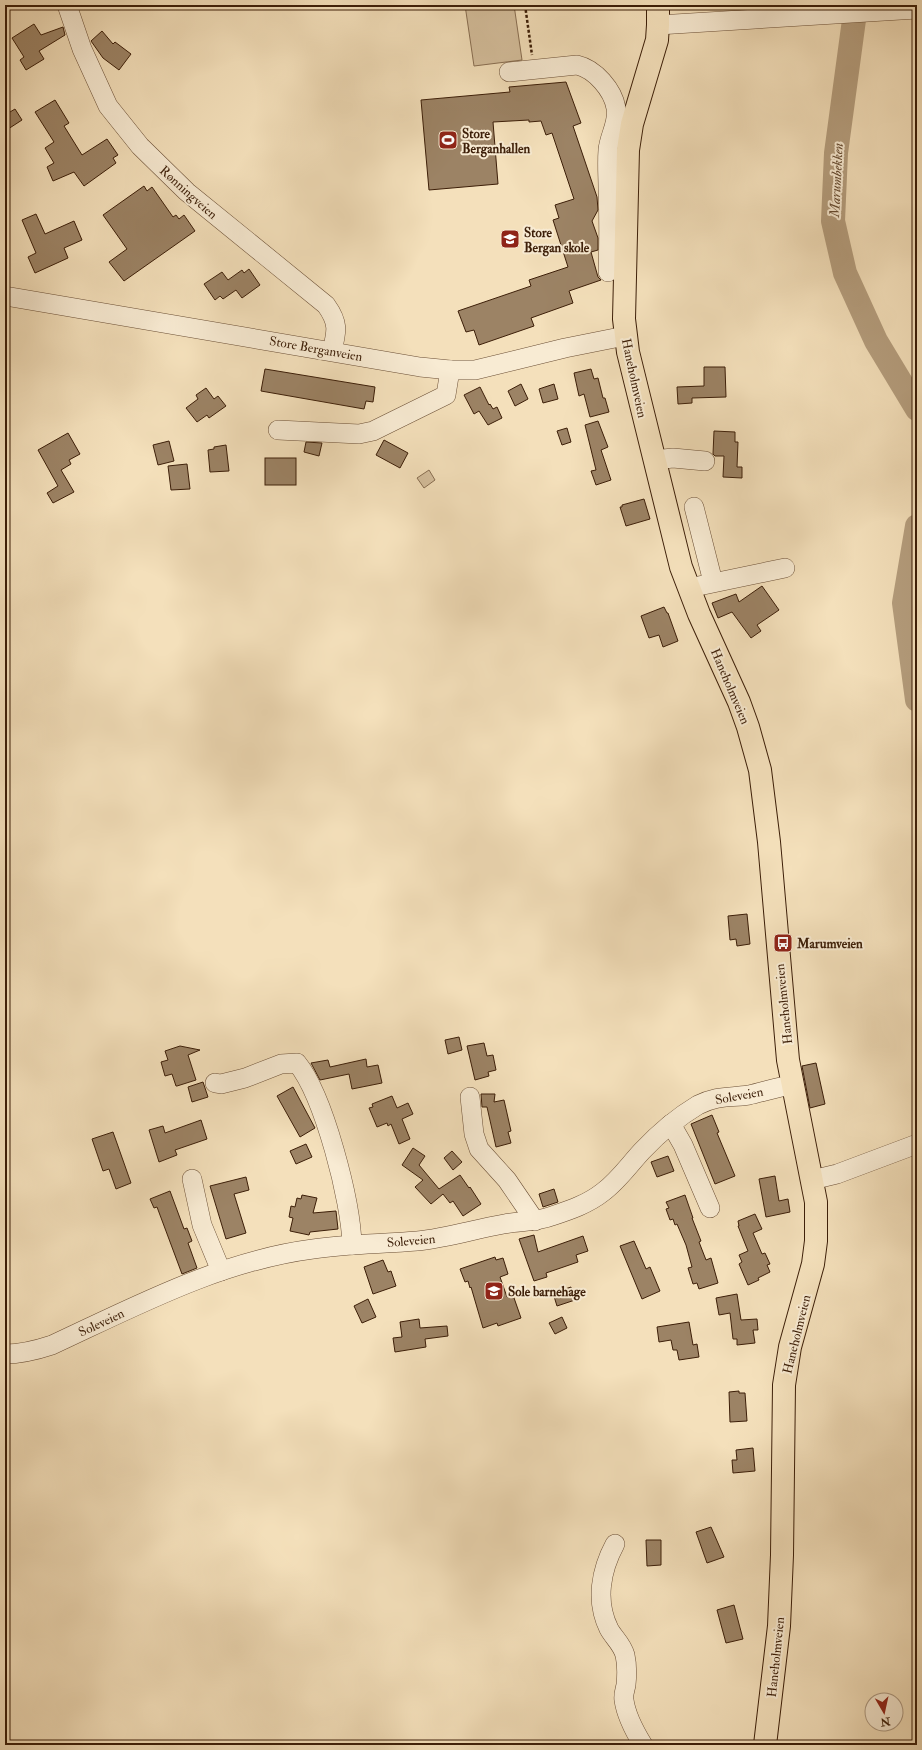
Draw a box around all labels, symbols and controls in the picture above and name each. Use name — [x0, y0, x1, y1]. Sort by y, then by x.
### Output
place label: Store Berganhallen — [462, 126, 530, 158]
sports icon: Store Berganhallen — [437, 129, 459, 151]
water label: Marumbekken — [826, 142, 847, 219]
street label: Rønningveien — [156, 163, 221, 223]
place label: Store Bergan skole — [524, 225, 590, 257]
school or university icon: Store Bergan skole — [499, 228, 521, 250]
street label: Store Berganveien — [268, 333, 364, 365]
street label: Haneholmveien — [618, 337, 650, 420]
street label: Haneholmveien — [707, 646, 753, 727]
bus stop icon: Marumveien — [772, 932, 794, 954]
place label: Marumveien — [796, 936, 863, 952]
street label: Haneholmveien — [772, 963, 796, 1045]
street label: Soleveien — [714, 1084, 765, 1108]
street label: Soleveien — [386, 1231, 436, 1251]
school or university icon: Sole barnehage — [483, 1280, 505, 1302]
place label: Sole barnehage — [508, 1284, 586, 1301]
street label: Haneholmveien — [779, 1293, 815, 1375]
street label: Soleveien — [76, 1305, 127, 1340]
street label: Haneholmveien — [764, 1616, 788, 1698]
north arrow — [864, 1692, 904, 1732]
text: N — [878, 1714, 892, 1729]

